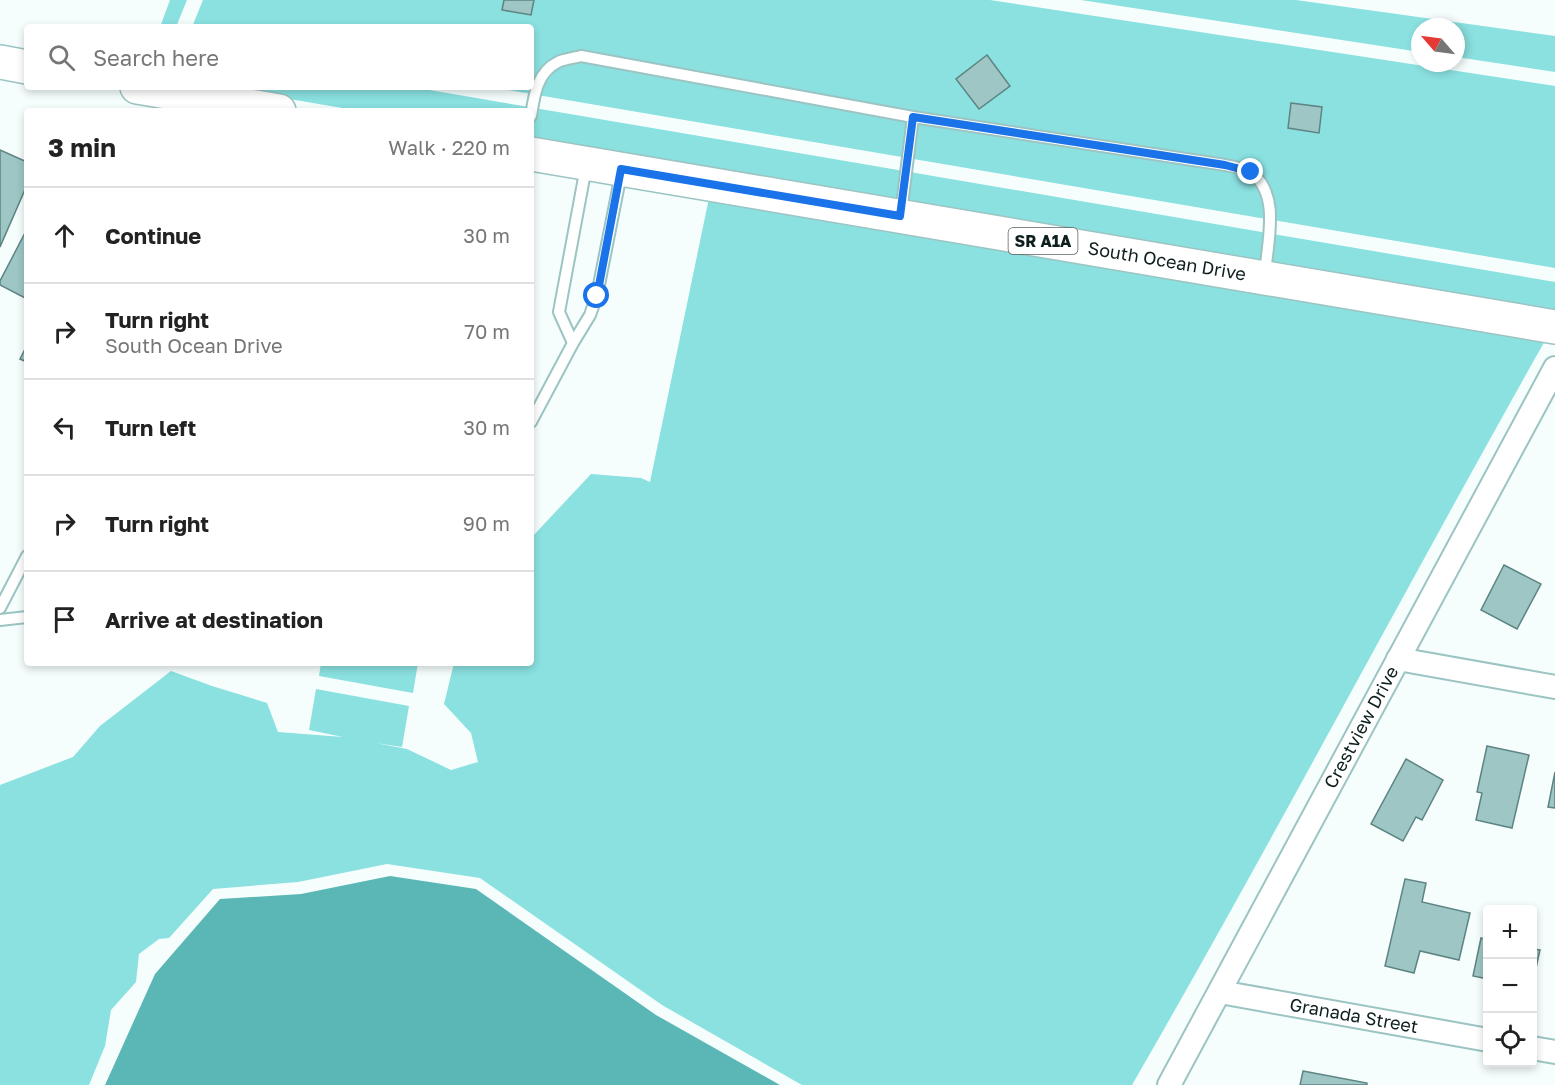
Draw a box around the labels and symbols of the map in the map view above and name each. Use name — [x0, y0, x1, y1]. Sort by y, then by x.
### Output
north arrow — [1411, 18, 1465, 72]
route end — [1237, 158, 1263, 184]
road number: SR A1A — [1008, 228, 1078, 254]
street label: South Ocean Drive — [1086, 236, 1248, 285]
route start — [583, 282, 609, 308]
street label: Crestview Drive — [1319, 662, 1402, 792]
street label: Granada Street — [1288, 993, 1420, 1037]

